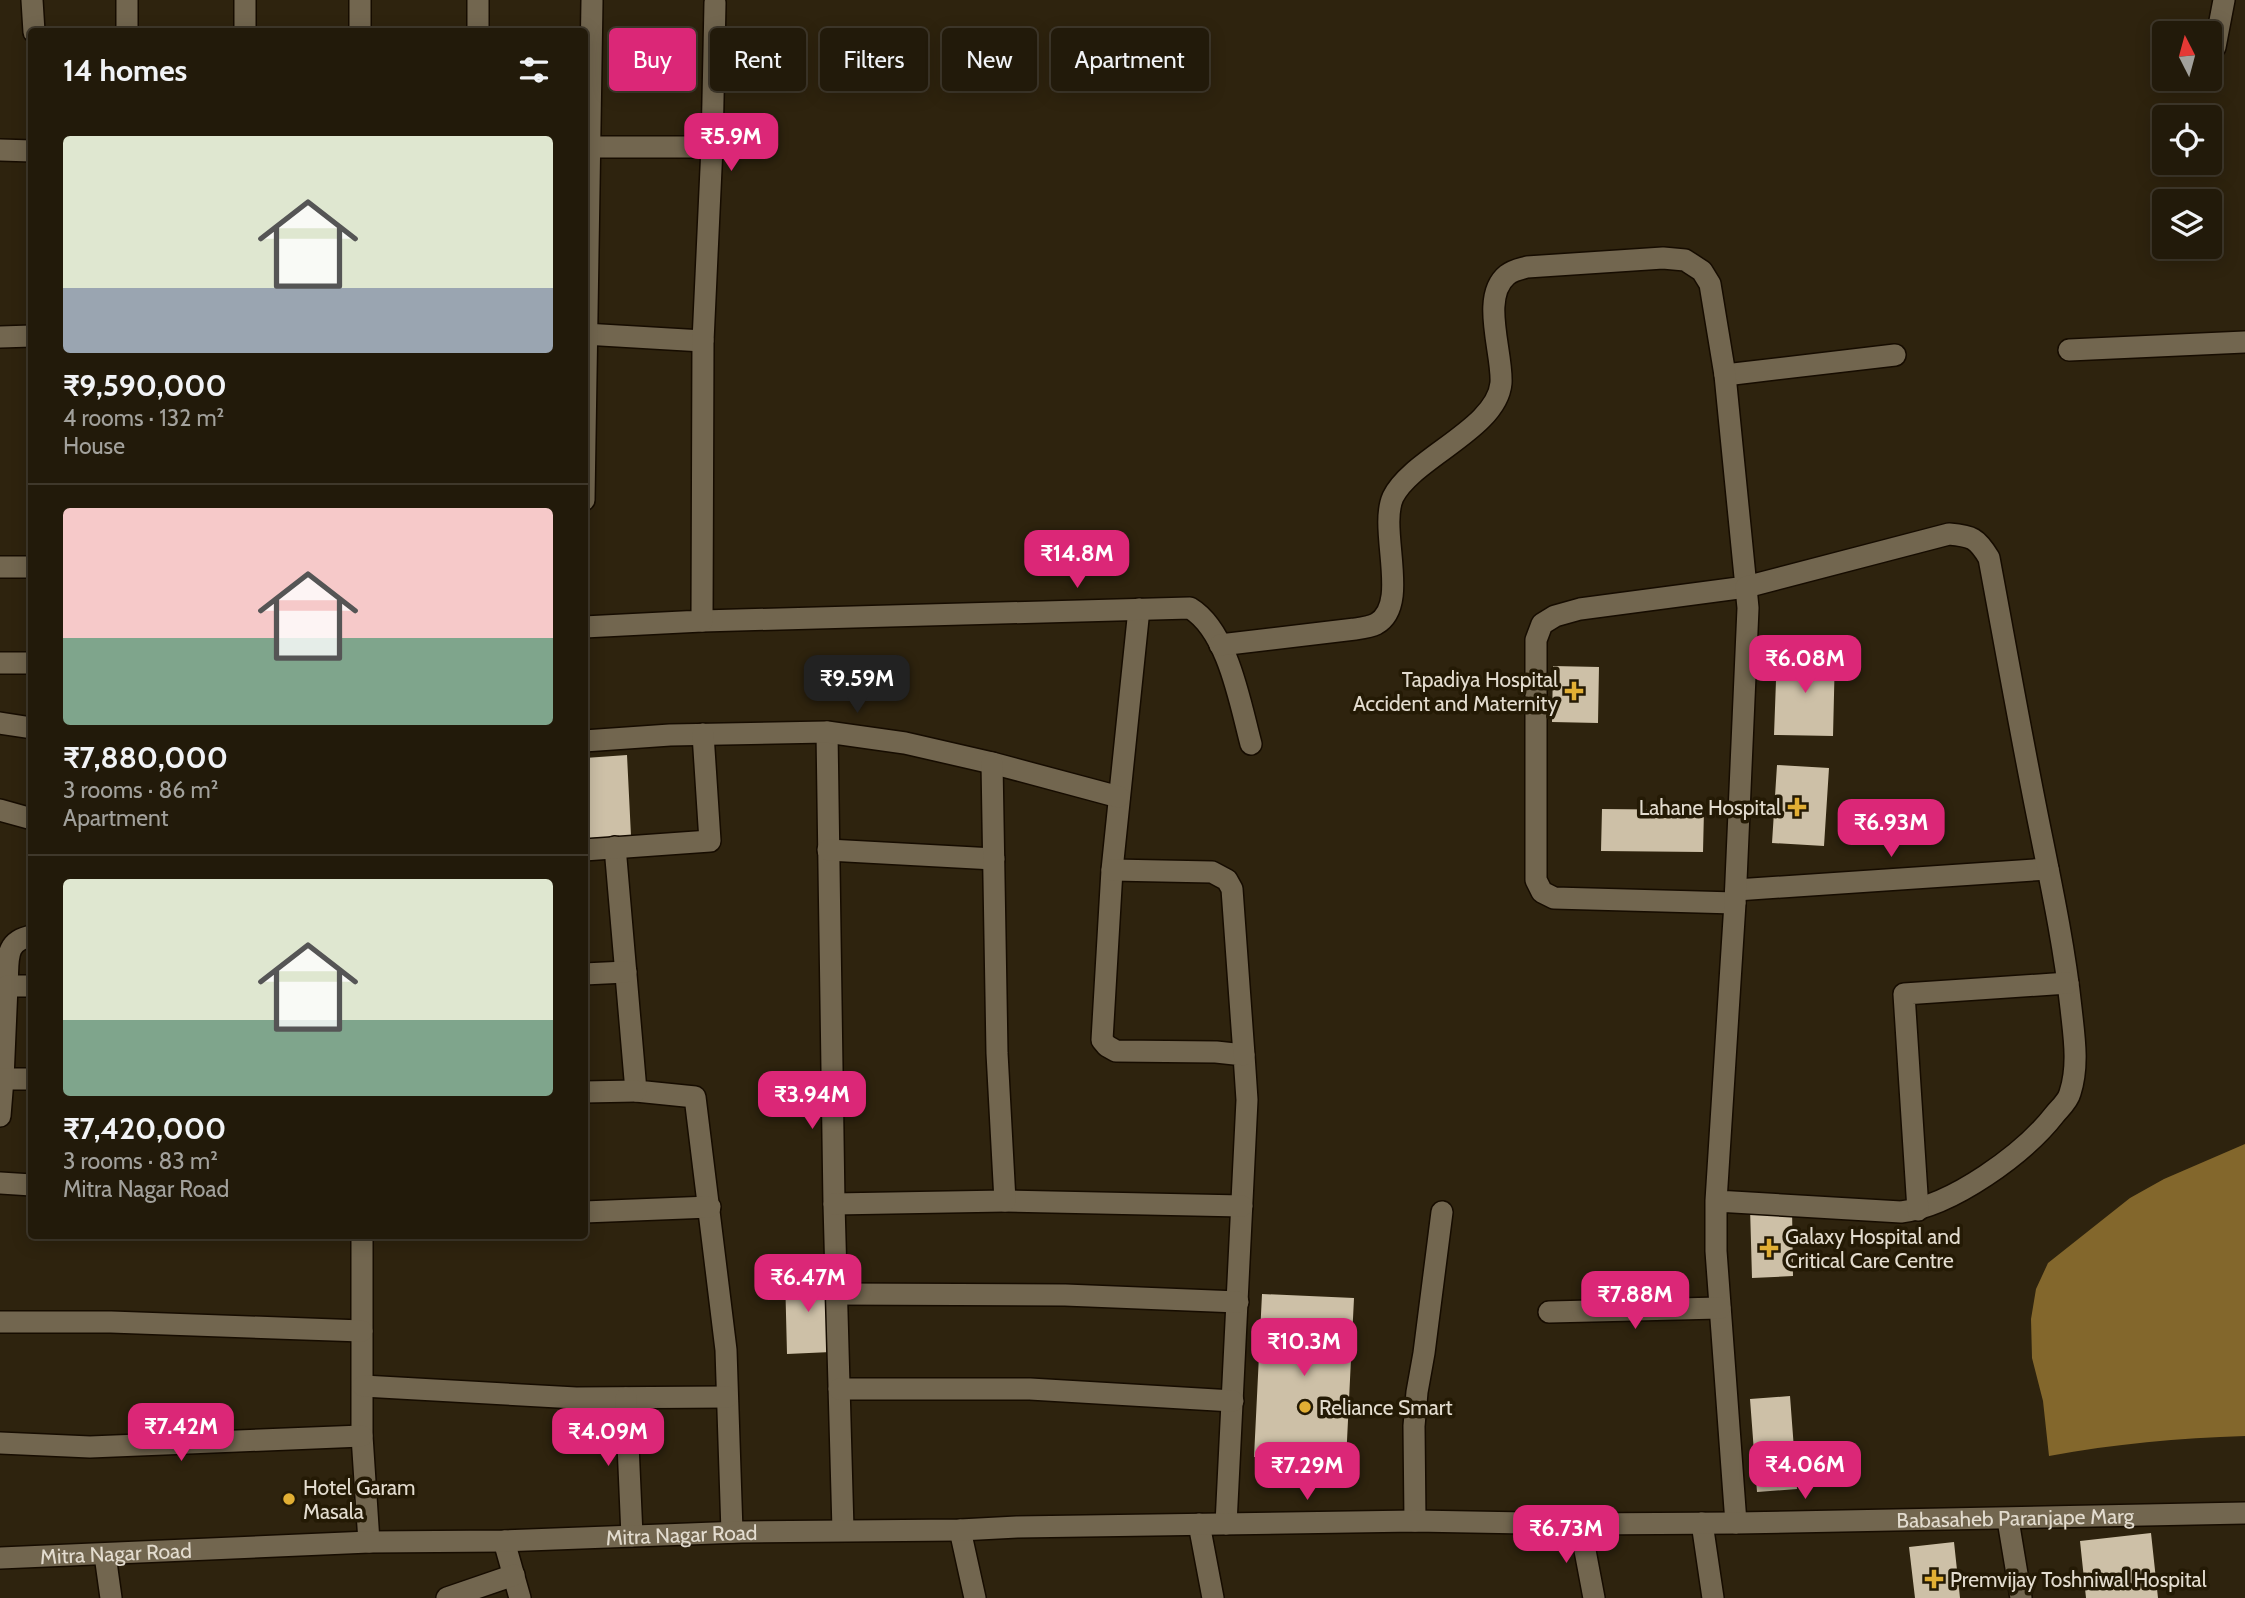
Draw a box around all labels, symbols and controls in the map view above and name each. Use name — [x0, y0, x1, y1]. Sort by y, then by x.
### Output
north arrow — [2152, 21, 2222, 91]
map controls — [2152, 21, 2222, 259]
chip: Buy — [609, 28, 696, 91]
chip: Rent — [710, 28, 806, 91]
chip: Filters — [820, 28, 928, 91]
chip: New — [942, 28, 1037, 91]
chip: Apartment — [1051, 28, 1209, 91]
icon: filters — [515, 51, 553, 89]
text: 14 homes — [63, 52, 187, 89]
button: locate — [2152, 105, 2222, 175]
pin: ₹5.9M — [682, 114, 780, 173]
text: ₹5.9M — [700, 122, 762, 150]
icon: home — [245, 181, 371, 307]
button: layers — [2152, 189, 2222, 259]
text: ₹9,590,000 — [63, 367, 227, 404]
text: 4 rooms · 132 m² — [63, 404, 224, 432]
text: House — [63, 432, 125, 460]
pin: ₹14.8M — [1020, 530, 1134, 590]
text: ₹14.8M — [1040, 539, 1114, 567]
icon: home — [245, 553, 371, 679]
pin: ₹6.08M — [1748, 636, 1862, 695]
text: ₹6.08M — [1765, 644, 1845, 672]
pin: ₹9.59M — [800, 656, 914, 715]
text: ₹9.59M — [820, 664, 894, 692]
place label: Tapadiya Hospital Accident and Maternity — [1353, 667, 1558, 716]
marker: Tapadiya Hospital Accident and Maternity — [1564, 681, 1584, 701]
text: ₹7,880,000 — [63, 739, 228, 776]
text: 3 rooms · 86 m² — [63, 776, 218, 804]
place label: Lahane Hospital — [1639, 795, 1781, 820]
marker: Lahane Hospital — [1787, 797, 1807, 817]
pin: ₹6.93M — [1834, 800, 1948, 859]
text: Apartment — [63, 804, 168, 832]
text: ₹6.93M — [1854, 808, 1928, 836]
icon: home — [245, 924, 371, 1050]
pin: ₹3.94M — [755, 1072, 869, 1131]
text: ₹3.94M — [774, 1080, 850, 1108]
text: ₹7,420,000 — [63, 1110, 226, 1147]
text: 3 rooms · 83 m² — [63, 1147, 218, 1175]
text: Mitra Nagar Road — [63, 1175, 229, 1203]
place label: Galaxy Hospital and Critical Care Centre — [1785, 1224, 1961, 1273]
marker: Galaxy Hospital and Critical Care Centre — [1759, 1238, 1779, 1258]
pin: ₹6.47M — [751, 1254, 865, 1314]
text: ₹6.47M — [770, 1263, 846, 1291]
pin: ₹7.88M — [1578, 1272, 1692, 1331]
text: ₹7.88M — [1597, 1280, 1673, 1308]
pin: ₹10.3M — [1247, 1318, 1361, 1378]
text: ₹10.3M — [1267, 1327, 1341, 1355]
place label: Reliance Smart — [1319, 1395, 1452, 1420]
marker: Reliance Smart — [1297, 1399, 1313, 1415]
pin: ₹7.42M — [124, 1404, 238, 1463]
pin: ₹4.09M — [551, 1408, 665, 1468]
text: ₹7.42M — [144, 1412, 218, 1440]
text: ₹4.09M — [568, 1417, 648, 1445]
pin: ₹7.29M — [1250, 1442, 1364, 1502]
pin: ₹4.06M — [1748, 1442, 1862, 1501]
text: ₹4.06M — [1765, 1450, 1845, 1478]
text: ₹7.29M — [1271, 1451, 1343, 1479]
place label: Hotel Garam Masala — [303, 1475, 416, 1524]
marker: Hotel Garam Masala — [281, 1491, 297, 1507]
street label: Babasaheb Paranjape Marg — [1896, 1503, 2135, 1532]
pin: ₹6.73M — [1509, 1506, 1623, 1565]
text: ₹6.73M — [1529, 1514, 1603, 1542]
street label: Mitra Nagar Road — [605, 1519, 758, 1550]
street label: Mitra Nagar Road — [39, 1537, 192, 1569]
place label: Premvijay Toshniwal Hospital — [1950, 1567, 2207, 1593]
marker: Premvijay Toshniwal Hospital — [1924, 1569, 1944, 1589]

